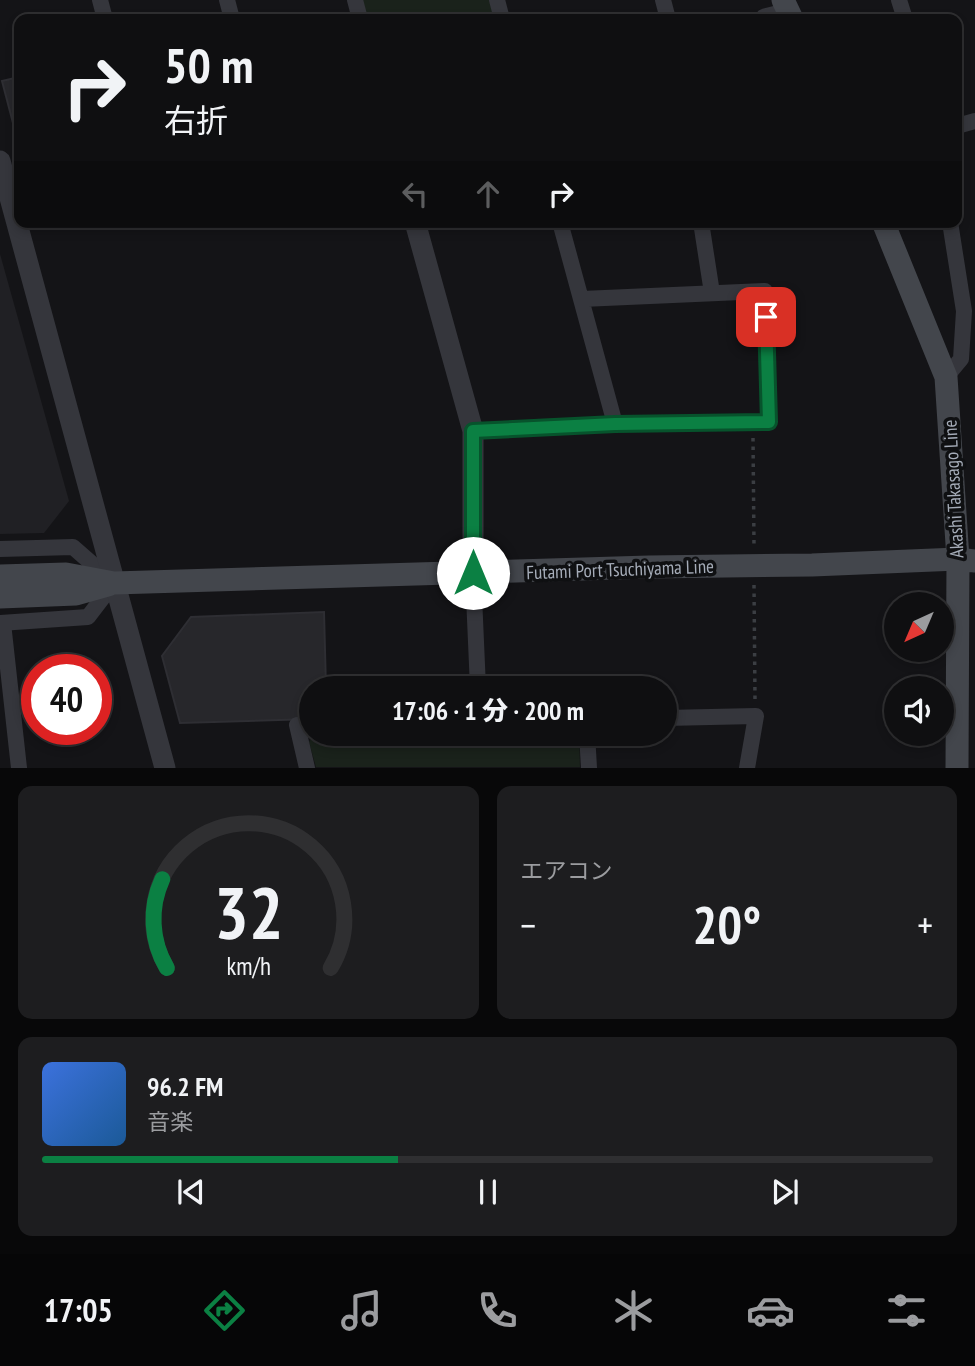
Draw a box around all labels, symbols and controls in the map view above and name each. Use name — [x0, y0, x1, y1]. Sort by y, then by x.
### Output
text: 50 m — [164, 33, 253, 97]
icon: right — [49, 42, 140, 133]
text: 右折 — [164, 99, 228, 141]
icon: left — [396, 175, 434, 213]
icon: ahead — [469, 175, 507, 213]
icon: right — [542, 175, 580, 213]
pin — [736, 287, 796, 347]
icon: arrive — [747, 298, 785, 336]
street label: Akashi Takasago Line — [937, 419, 969, 559]
position arrow — [436, 536, 510, 610]
street label: Futami Port Tsuchiyama Line — [526, 554, 714, 584]
north arrow — [884, 592, 954, 662]
map controls — [884, 592, 954, 746]
speed limit sign: 40 — [21, 654, 112, 745]
button: sound — [884, 676, 954, 746]
text: 17:06 · 1 分 · 200 m — [392, 694, 584, 727]
text: エアコン — [521, 856, 613, 885]
text: 32 — [213, 865, 283, 959]
text: 20° — [692, 891, 761, 958]
text: − — [521, 900, 536, 949]
text: + — [917, 900, 933, 949]
text: km/h — [226, 950, 270, 982]
text: 96.2 FM — [147, 1070, 223, 1103]
text: 音楽 — [147, 1107, 193, 1136]
icon: previous — [172, 1173, 210, 1211]
icon: pause — [469, 1173, 507, 1211]
icon: next — [766, 1173, 804, 1211]
icon: directions — [200, 1286, 249, 1335]
icon: music — [337, 1286, 386, 1335]
icon: phone — [473, 1286, 522, 1335]
icon: climate — [609, 1286, 658, 1335]
icon: car — [746, 1286, 795, 1335]
icon: filters — [882, 1286, 931, 1335]
text: 17:05 — [44, 1289, 113, 1331]

